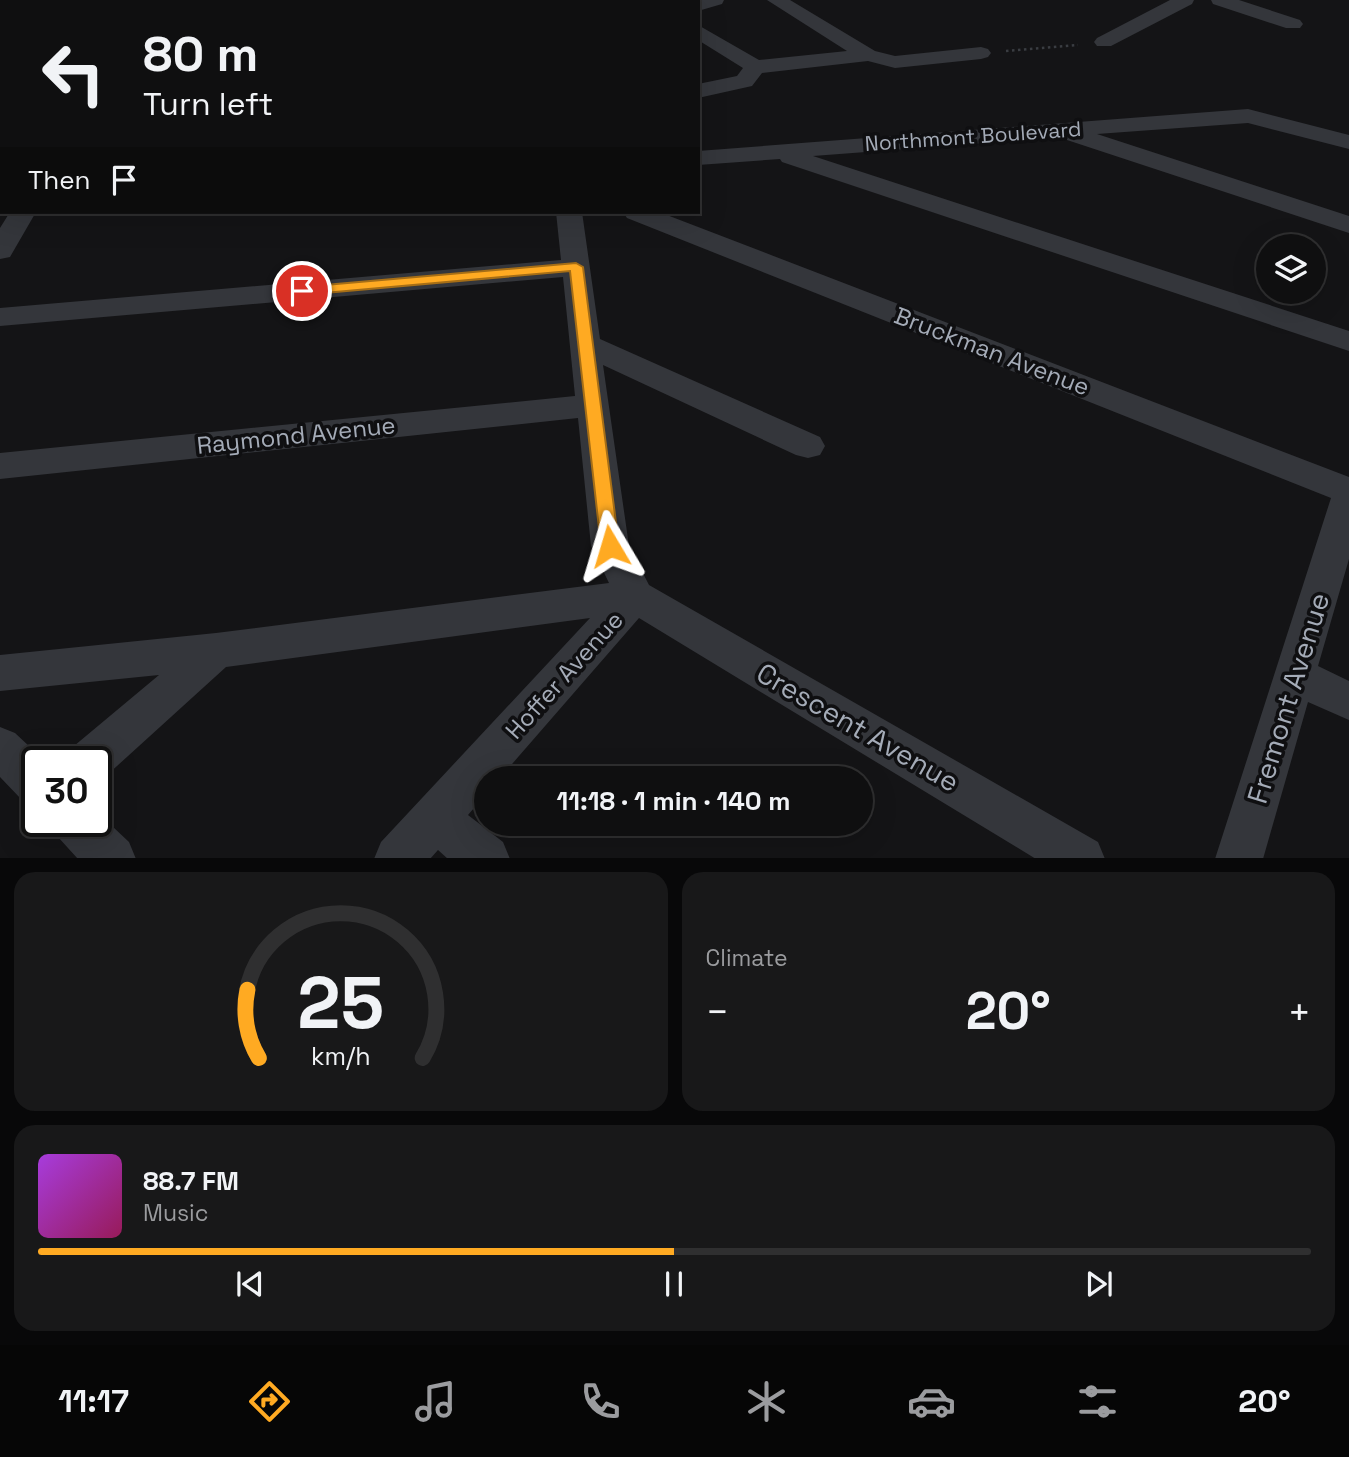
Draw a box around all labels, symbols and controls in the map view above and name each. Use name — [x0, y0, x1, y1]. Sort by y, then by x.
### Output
text: 80 m — [143, 23, 258, 85]
icon: left — [28, 28, 119, 119]
text: Turn left — [143, 84, 273, 124]
street label: Northmont Boulevard — [864, 115, 1082, 157]
icon: arrive — [105, 161, 143, 199]
text: Then — [28, 163, 91, 197]
map controls — [1256, 234, 1326, 304]
button: layers — [1256, 234, 1326, 304]
pin — [272, 261, 332, 321]
icon: arrive — [283, 272, 321, 310]
street label: Bruckman Avenue — [890, 300, 1094, 402]
street label: Raymond Avenue — [195, 409, 397, 461]
position arrow — [573, 509, 647, 583]
street label: Fremont Avenue — [1239, 588, 1337, 808]
street label: Hoffer Avenue — [498, 605, 630, 745]
street label: Crescent Avenue — [750, 654, 966, 800]
speed limit sign: 30 — [21, 746, 112, 837]
text: 11:18 · 1 min · 140 m — [557, 784, 790, 818]
text: Climate — [706, 943, 788, 973]
text: 25 — [297, 956, 384, 1049]
text: 20° — [966, 978, 1051, 1044]
text: − — [706, 988, 729, 1036]
text: + — [1287, 988, 1311, 1036]
text: km/h — [311, 1039, 371, 1071]
text: 88.7 FM — [143, 1164, 239, 1198]
text: Music — [143, 1198, 208, 1228]
icon: previous — [231, 1265, 269, 1303]
icon: pause — [655, 1265, 693, 1303]
icon: next — [1080, 1265, 1118, 1303]
icon: directions — [245, 1377, 294, 1426]
icon: music — [411, 1377, 460, 1426]
icon: phone — [576, 1377, 625, 1426]
icon: climate — [742, 1377, 791, 1426]
icon: car — [907, 1377, 956, 1426]
icon: filters — [1073, 1377, 1122, 1426]
text: 11:17 — [58, 1381, 129, 1421]
text: 20° — [1238, 1381, 1291, 1421]

